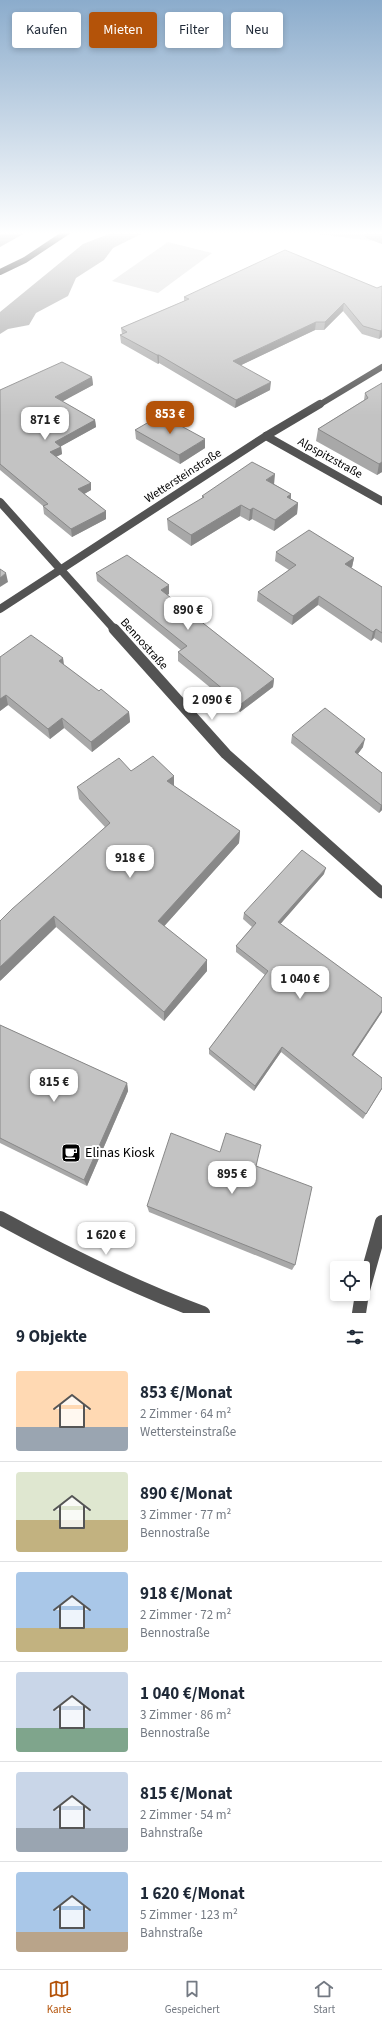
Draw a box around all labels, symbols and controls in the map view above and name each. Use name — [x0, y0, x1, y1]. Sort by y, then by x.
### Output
chip: Kaufen — [12, 12, 81, 48]
chip: Mieten — [89, 12, 157, 48]
chip: Filter — [165, 12, 223, 48]
chip: Neu — [231, 12, 283, 48]
pin: 853 € — [142, 401, 198, 435]
text: 853 € — [155, 405, 185, 423]
pin: 871 € — [17, 407, 73, 441]
text: 871 € — [30, 411, 60, 429]
street label: Alpspitzstraße — [295, 433, 365, 483]
street label: Wettersteinstraße — [141, 445, 225, 507]
pin: 890 € — [160, 597, 216, 631]
text: 890 € — [173, 601, 203, 619]
street label: Bennostraße — [116, 614, 172, 674]
pin: 2 090 € — [175, 687, 249, 721]
text: 2 090 € — [192, 691, 232, 709]
pin: 918 € — [102, 845, 158, 879]
text: 918 € — [115, 849, 145, 867]
pin: 1 040 € — [263, 966, 337, 1000]
text: 1 040 € — [280, 970, 320, 988]
pin: 815 € — [26, 1069, 82, 1103]
text: 815 € — [39, 1073, 69, 1091]
cafe icon: Elinas Kiosk — [60, 1142, 82, 1164]
place label: Elinas Kiosk — [85, 1143, 155, 1163]
pin: 895 € — [204, 1161, 260, 1195]
text: 895 € — [217, 1165, 247, 1183]
pin: 1 620 € — [69, 1222, 143, 1256]
text: 1 620 € — [86, 1226, 126, 1244]
map controls — [330, 1261, 370, 1301]
button: locate — [330, 1261, 370, 1301]
text: 9 Objekte — [16, 1325, 87, 1349]
icon: filters — [344, 1326, 366, 1348]
text: 853 €/Monat — [140, 1381, 232, 1405]
icon: home — [48, 1387, 96, 1435]
text: 2 Zimmer · 64 m² — [140, 1405, 231, 1423]
text: Wettersteinstraße — [140, 1423, 236, 1441]
text: 890 €/Monat — [140, 1482, 232, 1506]
icon: home — [48, 1488, 96, 1536]
text: 3 Zimmer · 77 m² — [140, 1506, 231, 1524]
text: Bennostraße — [140, 1524, 210, 1542]
text: 918 €/Monat — [140, 1582, 232, 1606]
icon: home — [48, 1588, 96, 1636]
text: 2 Zimmer · 72 m² — [140, 1606, 231, 1624]
text: Bennostraße — [140, 1624, 210, 1642]
text: 1 040 €/Monat — [140, 1682, 245, 1706]
icon: home — [48, 1688, 96, 1736]
text: 3 Zimmer · 86 m² — [140, 1706, 231, 1724]
text: Bennostraße — [140, 1724, 210, 1742]
text: 815 €/Monat — [140, 1782, 232, 1806]
icon: home — [48, 1788, 96, 1836]
text: 2 Zimmer · 54 m² — [140, 1806, 231, 1824]
text: Bahnstraße — [140, 1824, 203, 1842]
text: 1 620 €/Monat — [140, 1882, 245, 1906]
icon: home — [48, 1888, 96, 1936]
text: 5 Zimmer · 123 m² — [140, 1906, 238, 1924]
text: Bahnstraße — [140, 1924, 203, 1942]
tab: Karte — [47, 1978, 71, 2017]
tab: Gespeichert — [165, 1978, 220, 2017]
tab: Start — [313, 1978, 335, 2017]

